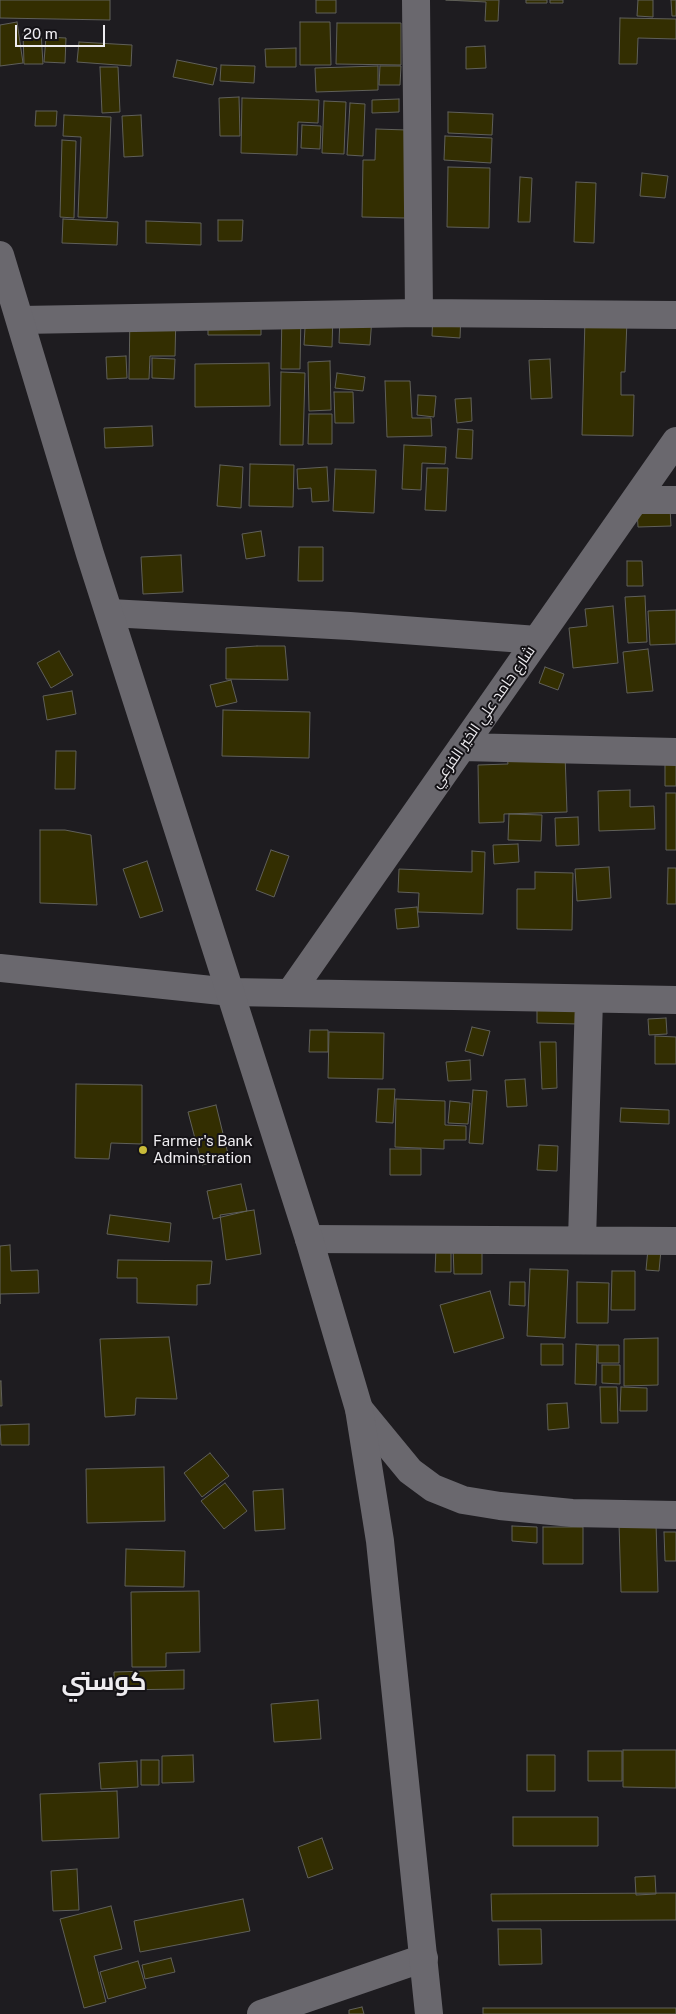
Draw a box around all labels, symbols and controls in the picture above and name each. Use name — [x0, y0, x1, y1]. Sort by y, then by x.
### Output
scale bar — [18, 15, 108, 47]
text: 20 m — [23, 25, 58, 42]
street label: شارع حامد علي الخير الفرعي — [427, 643, 539, 791]
place label: Farmer's Bank Adminstration — [153, 1132, 253, 1167]
marker: Farmer's Bank Adminstration — [137, 1144, 149, 1156]
district label: كوستي — [61, 1667, 147, 1697]

